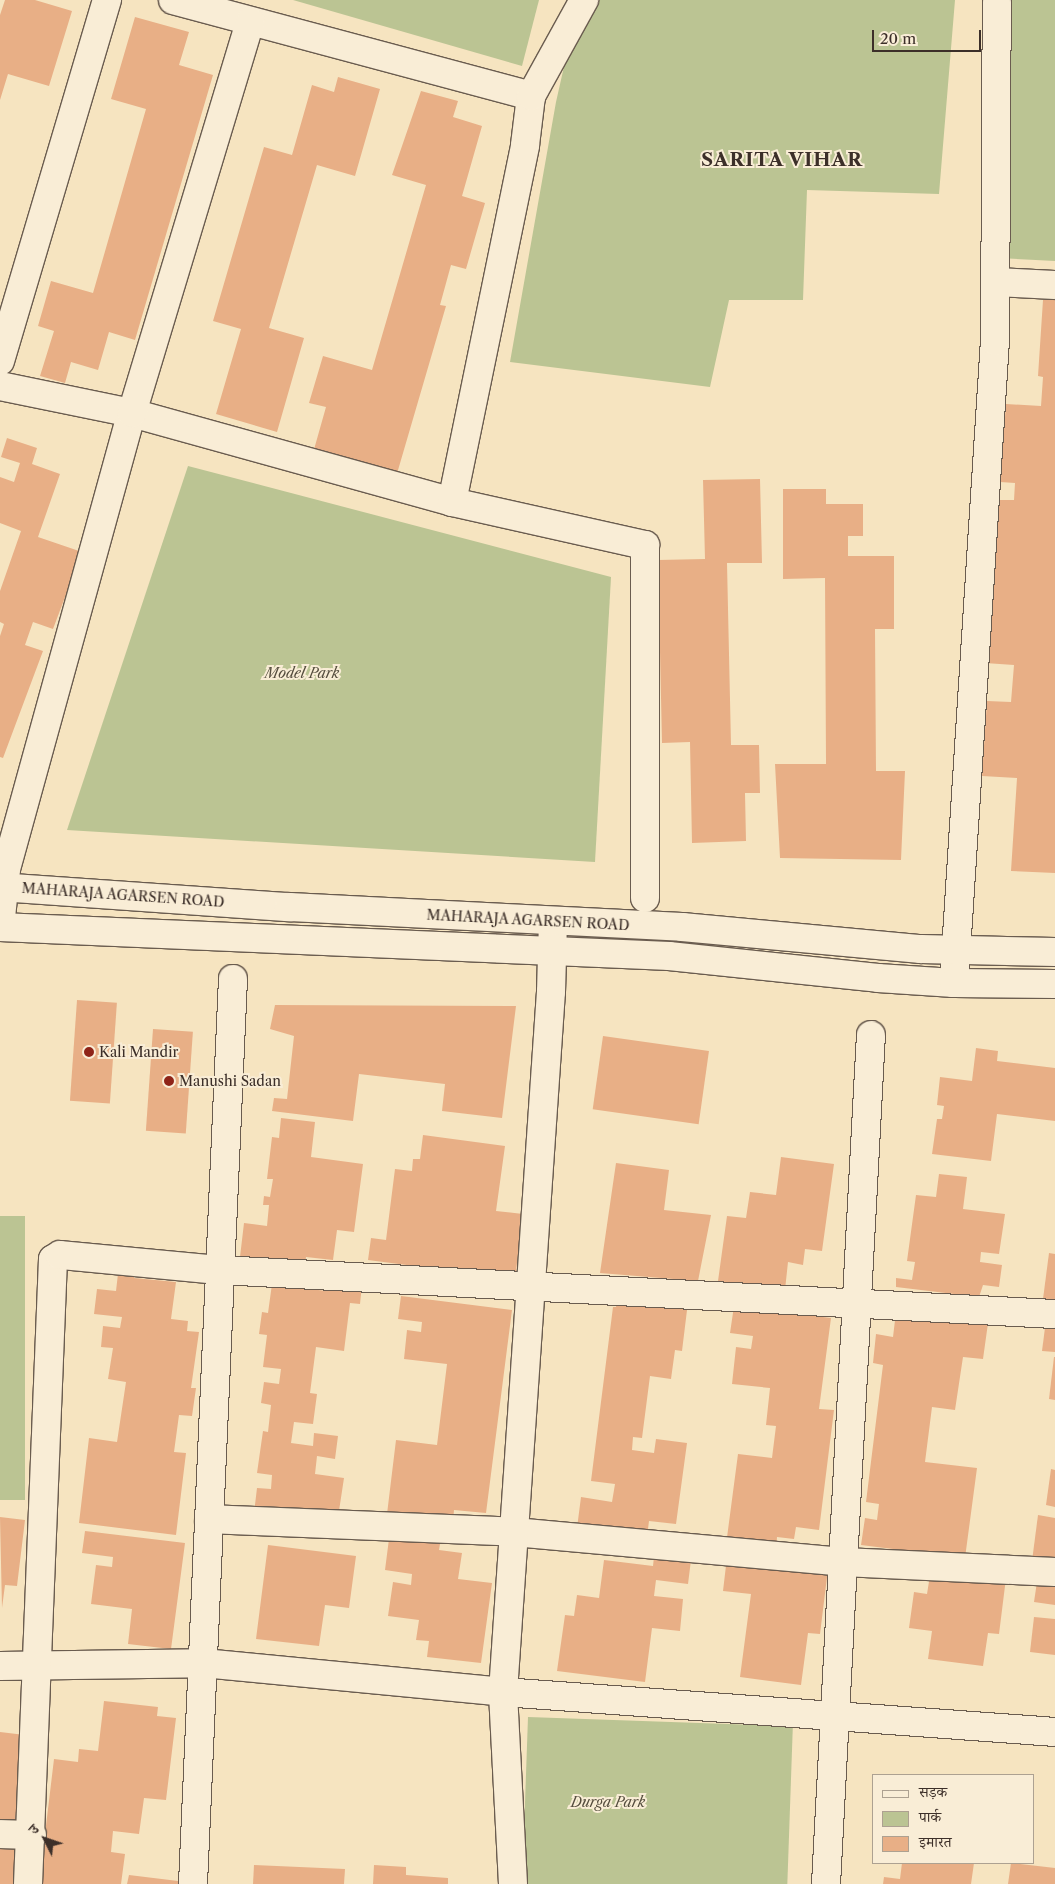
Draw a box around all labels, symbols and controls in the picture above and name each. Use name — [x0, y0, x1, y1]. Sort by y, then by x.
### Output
scale bar — [875, 20, 984, 52]
text: 20 m — [880, 29, 916, 48]
district label: SARITA VIHAR — [699, 149, 865, 171]
park label: Model Park — [265, 665, 339, 681]
street label: MAHARAJA AGARSEN ROAD — [20, 879, 226, 911]
street label: MAHARAJA AGARSEN ROAD — [425, 906, 631, 934]
place label: Kali Mandir — [99, 1044, 178, 1060]
marker: Kali Mandir — [83, 1046, 95, 1058]
place label: Manushi Sadan — [179, 1073, 281, 1089]
marker: Manushi Sadan — [163, 1075, 175, 1087]
legend — [872, 1774, 1035, 1864]
text: सड़क — [919, 1782, 947, 1801]
park label: Durga Park — [571, 1794, 645, 1810]
text: पार्क — [919, 1807, 941, 1826]
north arrow — [20, 1814, 70, 1864]
text: उ — [25, 1821, 43, 1838]
text: इमारत — [919, 1832, 952, 1851]

